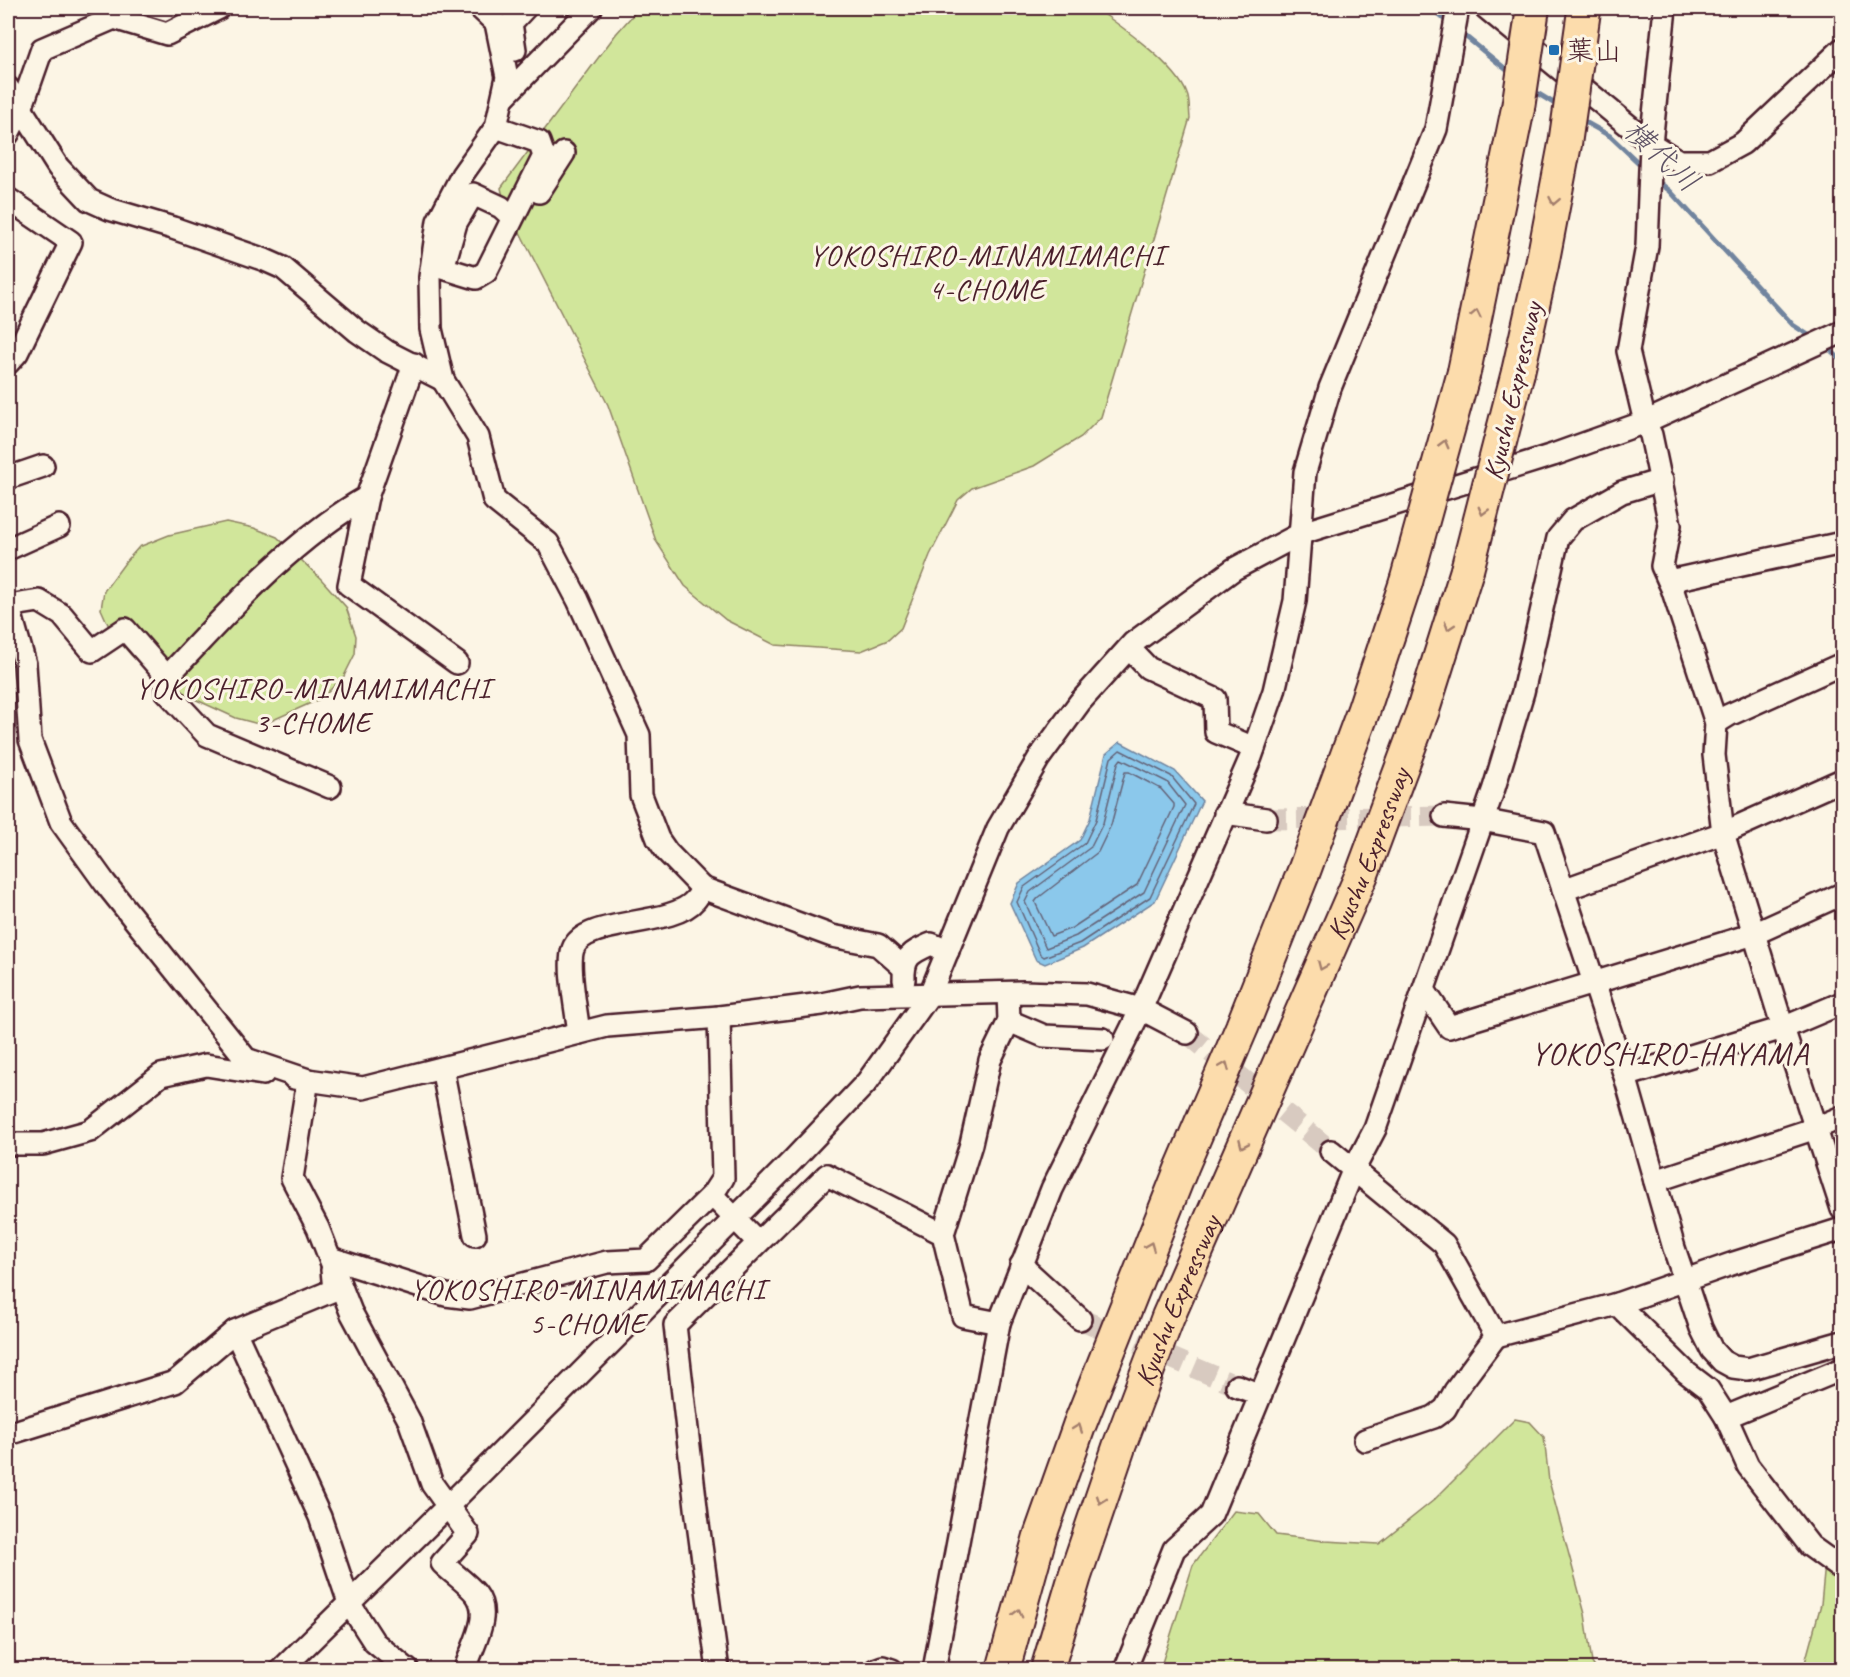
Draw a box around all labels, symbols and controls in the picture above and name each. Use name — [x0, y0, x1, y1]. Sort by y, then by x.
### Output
place label: 葉山 — [1566, 33, 1622, 68]
marker: 葉山 — [1547, 43, 1561, 57]
water label: 横代川 — [1616, 111, 1708, 201]
one-way arrow — [1548, 196, 1561, 206]
district label: YOKOSHIRO-MINAMIMACHI 4-CHOME — [809, 236, 1170, 308]
street label: Kyushu Expressway — [1475, 296, 1550, 483]
one-way arrow — [1468, 310, 1481, 320]
one-way arrow — [1437, 440, 1450, 450]
one-way arrow — [1478, 505, 1490, 516]
one-way arrow — [1444, 620, 1457, 631]
district label: YOKOSHIRO-MINAMIMACHI 3-CHOME — [135, 669, 496, 741]
street label: Kyushu Expressway — [1318, 761, 1419, 945]
one-way arrow — [1317, 959, 1329, 970]
district label: YOKOSHIRO-HAYAMA — [1531, 1033, 1810, 1074]
one-way arrow — [1218, 1062, 1230, 1073]
one-way arrow — [1239, 1138, 1251, 1149]
street label: Kyushu Expressway — [1127, 1208, 1229, 1391]
one-way arrow — [1143, 1241, 1155, 1252]
district label: YOKOSHIRO-MINAMIMACHI 5-CHOME — [410, 1270, 771, 1342]
one-way arrow — [1071, 1423, 1084, 1434]
one-way arrow — [1095, 1495, 1108, 1505]
one-way arrow — [1011, 1608, 1023, 1619]

